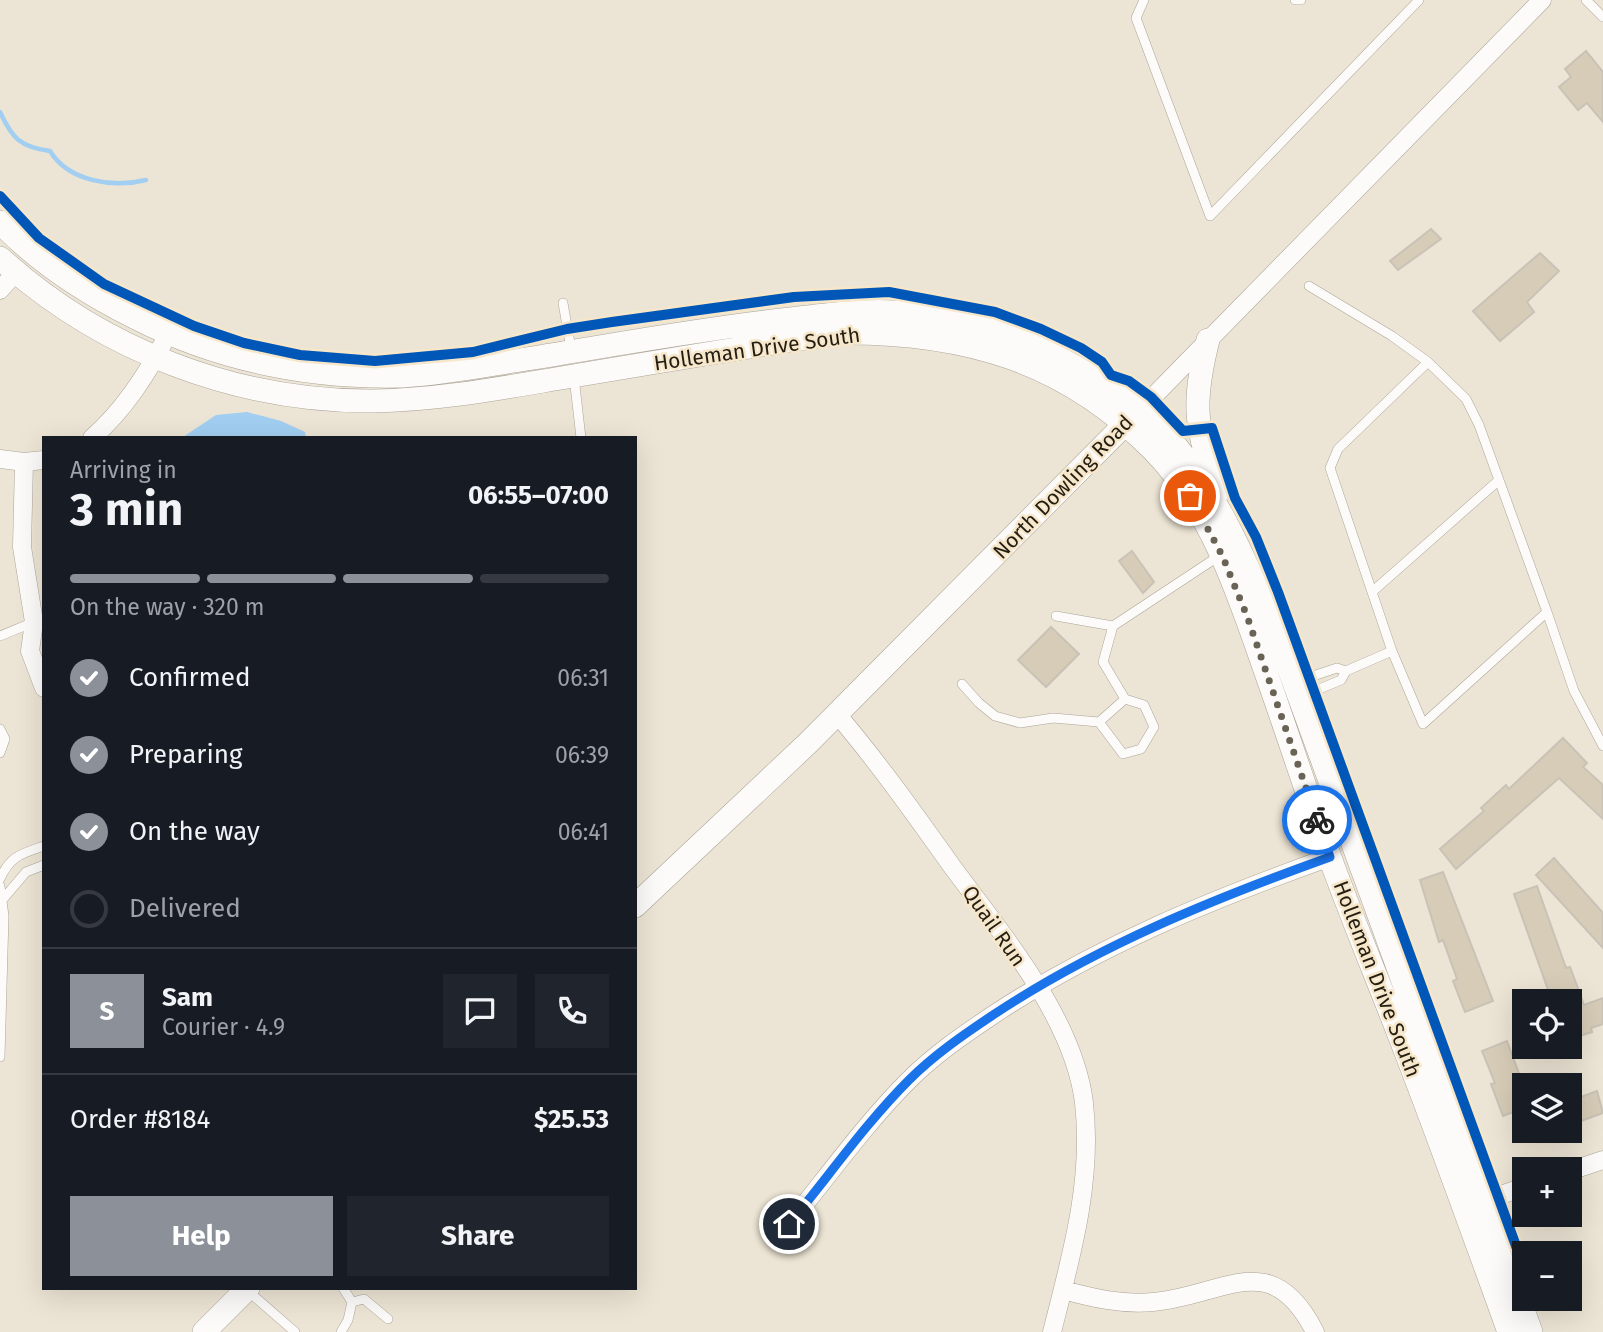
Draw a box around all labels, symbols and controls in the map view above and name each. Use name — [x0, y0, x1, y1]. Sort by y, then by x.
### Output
street label: Holleman Drive South — [652, 322, 862, 376]
street label: North Dowling Road — [988, 410, 1138, 564]
text: Arriving in — [70, 456, 177, 484]
pin — [1160, 466, 1220, 526]
icon: bag — [1171, 477, 1209, 515]
text: 06:55–07:00 — [468, 480, 609, 511]
text: 3 min — [70, 482, 183, 537]
text: On the way · 320 m — [70, 593, 265, 621]
icon: check — [70, 659, 108, 697]
text: Confirmed — [129, 662, 250, 693]
text: 06:31 — [557, 664, 609, 692]
icon: check — [70, 736, 108, 774]
text: Preparing — [129, 739, 242, 770]
text: 06:39 — [555, 741, 609, 769]
courier — [1282, 785, 1352, 855]
icon: bike — [1298, 801, 1336, 839]
icon: check — [70, 813, 108, 851]
text: On the way — [129, 816, 260, 847]
text: 06:41 — [558, 818, 609, 846]
street label: Holleman Drive South — [1328, 877, 1426, 1081]
street label: Quail Run — [957, 880, 1031, 972]
text: Delivered — [129, 893, 241, 924]
button: chat — [443, 974, 517, 1048]
button: phone — [535, 974, 609, 1048]
text: Sam — [162, 982, 213, 1013]
map controls — [1512, 989, 1582, 1311]
button: locate — [1512, 989, 1582, 1059]
text: S — [100, 996, 114, 1027]
text: Courier · 4.9 — [162, 1013, 285, 1041]
button: layers — [1512, 1073, 1582, 1143]
text: Order #8184 — [70, 1104, 210, 1135]
text: $25.53 — [534, 1104, 609, 1135]
button: + — [1512, 1157, 1582, 1227]
pin — [759, 1194, 819, 1254]
button: Help — [70, 1196, 333, 1276]
button: Share — [347, 1196, 609, 1276]
icon: home — [770, 1205, 808, 1243]
button: − — [1512, 1241, 1582, 1311]

